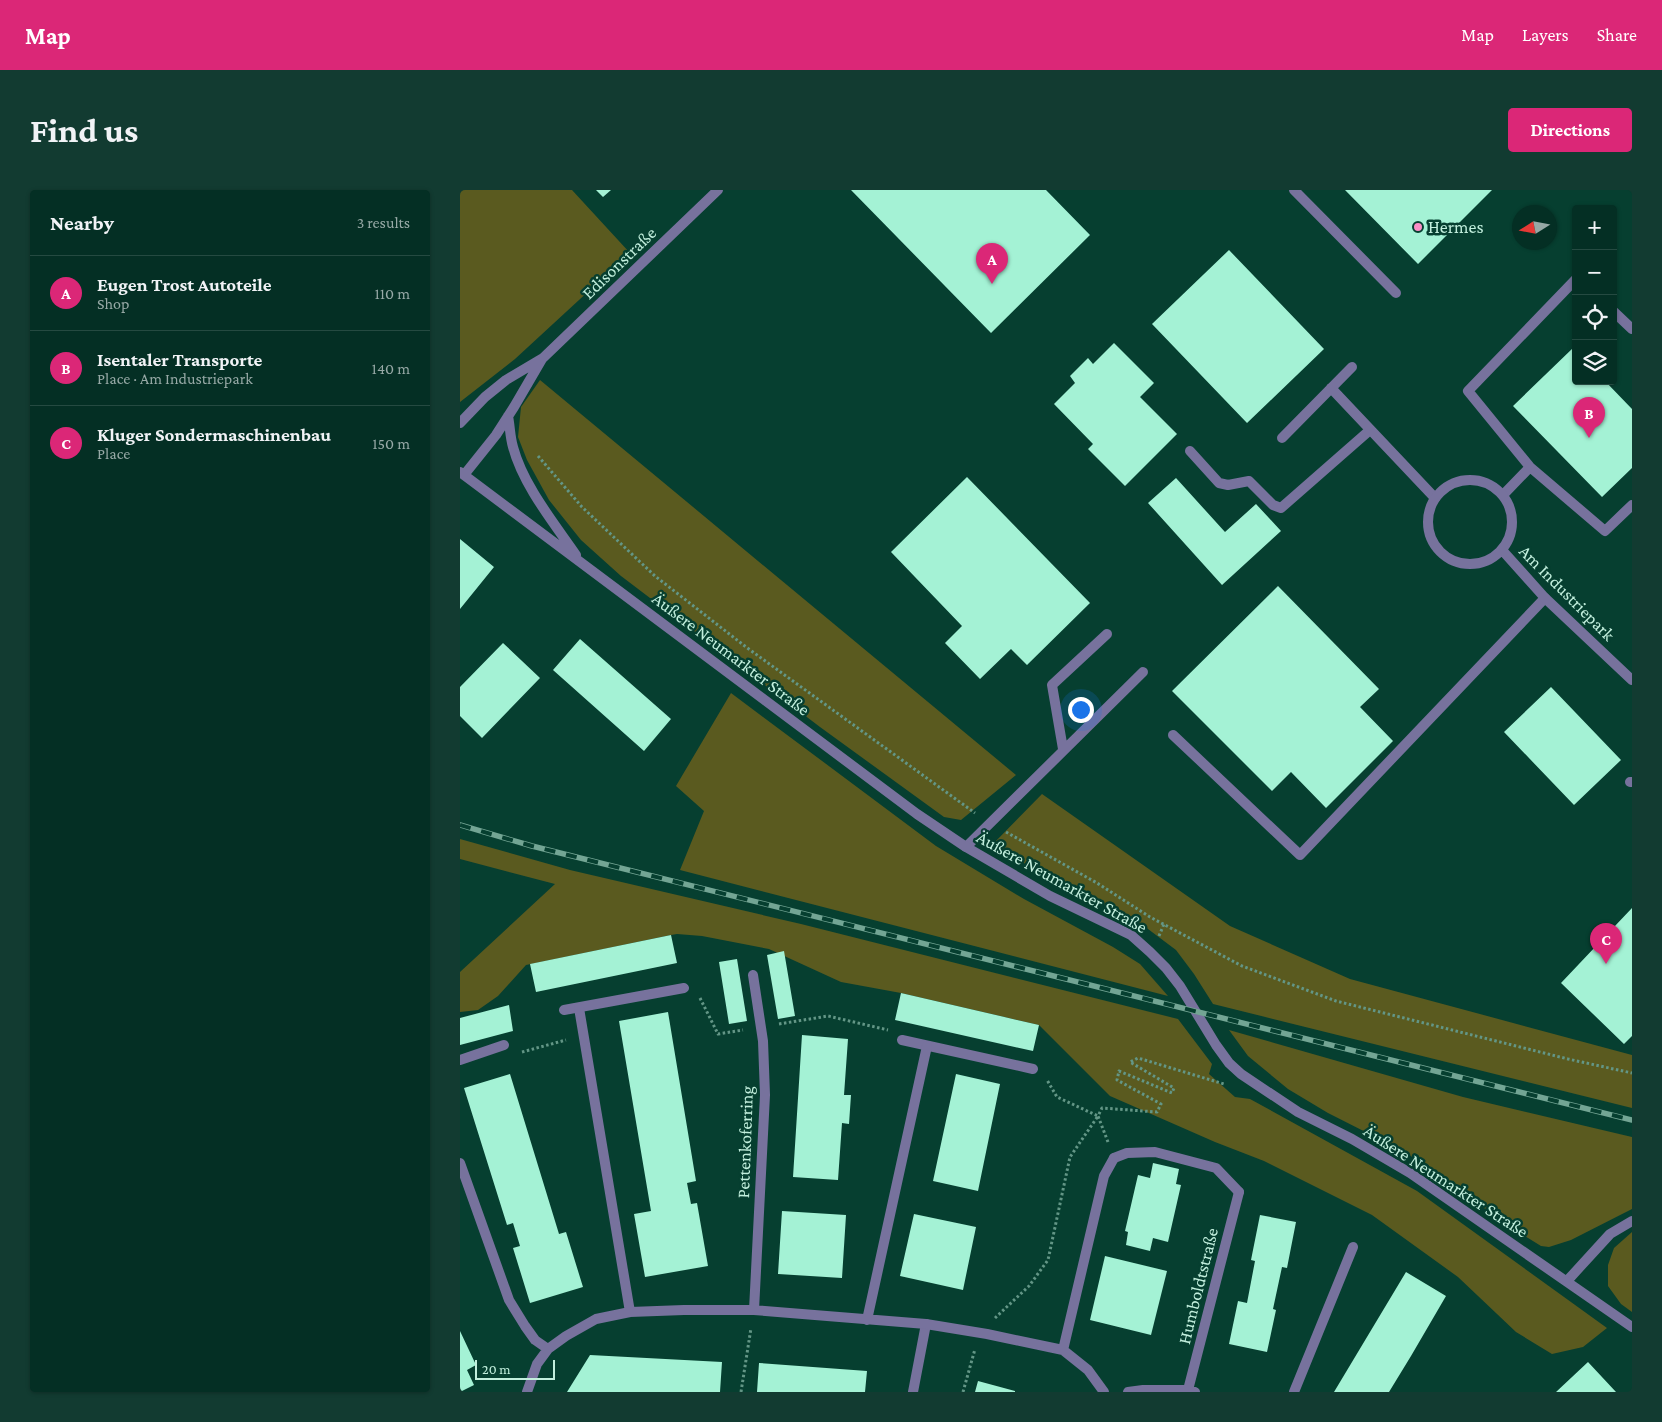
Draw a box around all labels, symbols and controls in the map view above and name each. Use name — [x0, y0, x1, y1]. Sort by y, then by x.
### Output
text: Map — [25, 22, 71, 49]
text: Map — [1461, 25, 1494, 45]
text: Layers — [1522, 25, 1569, 45]
text: Share — [1597, 25, 1637, 45]
button: Directions — [1508, 108, 1632, 152]
text: Find us — [30, 111, 138, 150]
north arrow — [1512, 205, 1557, 250]
map controls — [1572, 205, 1617, 385]
button: + — [1572, 205, 1617, 250]
text: Nearby — [50, 211, 114, 235]
text: 3 results — [357, 214, 410, 231]
place label: Hermes — [1428, 217, 1484, 237]
marker: Hermes — [1412, 221, 1424, 233]
street label: Edisonstraße — [578, 223, 660, 303]
pin: A — [976, 243, 1008, 284]
button: − — [1572, 250, 1617, 295]
text: Eugen Trost Autoteile — [97, 274, 272, 295]
text: A — [61, 285, 71, 302]
text: 110 m — [374, 285, 410, 302]
text: Shop — [97, 295, 129, 312]
button: locate — [1572, 295, 1617, 340]
button: layers — [1572, 340, 1617, 385]
text: Isentaler Transporte — [97, 349, 262, 370]
text: B — [61, 360, 71, 377]
text: 140 m — [372, 360, 410, 377]
text: Place · Am Industriepark — [97, 370, 253, 387]
pin: B — [1573, 397, 1605, 438]
text: Kluger Sondermaschinenbau — [97, 424, 331, 445]
text: C — [61, 435, 71, 452]
text: 150 m — [372, 435, 410, 452]
text: Place — [97, 445, 130, 462]
street label: Am Industriepark — [1515, 541, 1619, 645]
street label: Äußere Neumarkter Straße — [648, 588, 814, 720]
your location — [1068, 697, 1094, 723]
street label: Äußere Neumarkter Straße — [973, 827, 1151, 937]
pin: C — [1590, 923, 1622, 964]
street label: Pettenkoferring — [733, 1085, 757, 1199]
street label: Äußere Neumarkter Straße — [1360, 1120, 1532, 1242]
street label: Humboldtstraße — [1174, 1226, 1222, 1346]
scale bar — [475, 1357, 555, 1380]
text: 20 m — [482, 1361, 510, 1377]

